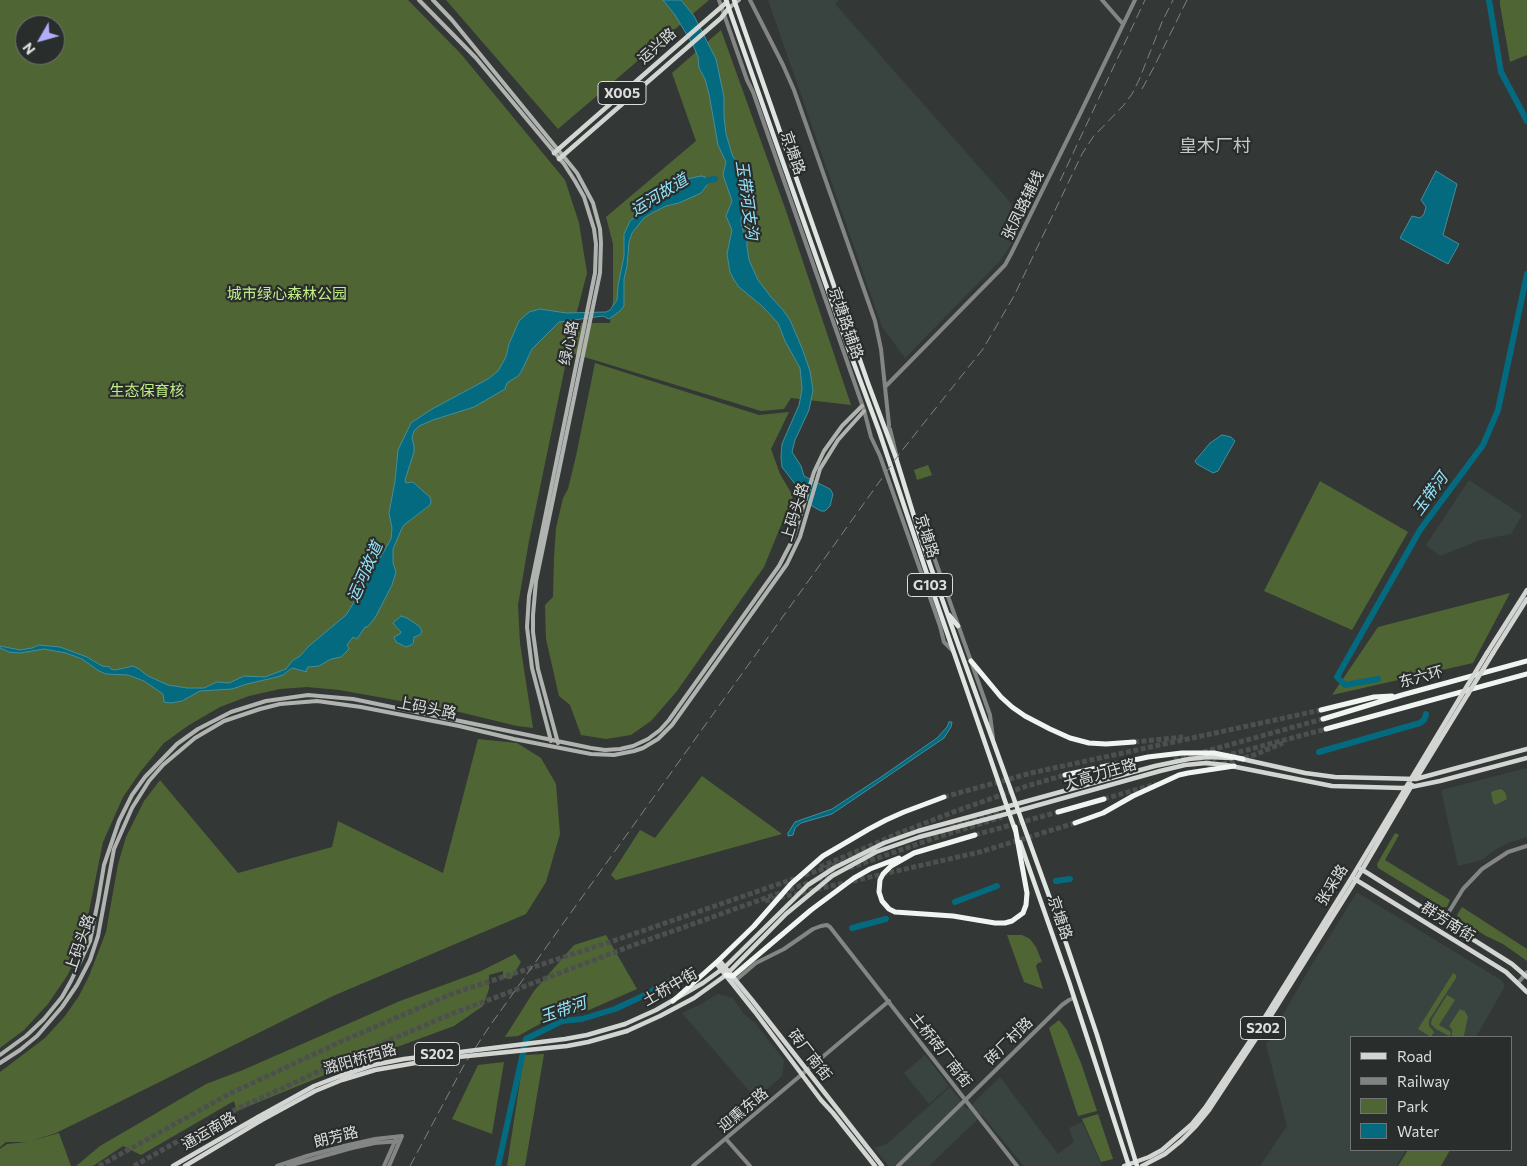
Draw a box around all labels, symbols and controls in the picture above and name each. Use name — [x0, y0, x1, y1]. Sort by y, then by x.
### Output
north arrow — [15, 15, 65, 65]
street label: 运兴路 — [634, 24, 680, 68]
text: N — [19, 40, 39, 58]
road number: X005 — [598, 82, 646, 105]
street label: 京塘路 — [777, 129, 809, 177]
district label: 皇木厂村 — [1179, 135, 1251, 157]
water label: 玉带河支沟 — [732, 159, 762, 241]
street label: 张凤路辅线 — [998, 167, 1048, 243]
water label: 运河故道 — [627, 170, 691, 220]
park label: 城市绿心森林公园 — [227, 285, 347, 303]
street label: 京塘路辅路 — [825, 285, 867, 361]
street label: 绿心路 — [556, 319, 582, 367]
park label: 生态保育核 — [110, 382, 184, 400]
water label: 玉带河 — [1408, 469, 1452, 519]
street label: 上码头路 — [778, 481, 812, 543]
street label: 京塘路 — [911, 512, 943, 560]
water label: 运河故道 — [343, 539, 387, 605]
road number: G103 — [908, 574, 952, 596]
street label: 东六环 — [1397, 662, 1445, 692]
street label: 上码头路 — [396, 693, 458, 723]
street label: 大高力庄路 — [1061, 755, 1139, 793]
street label: 张采路 — [1312, 861, 1352, 909]
street label: 京塘路 — [1044, 894, 1076, 942]
street label: 群芳南街 — [1418, 898, 1478, 946]
street label: 上码头路 — [62, 912, 98, 974]
street label: 土桥中街 — [640, 964, 700, 1010]
water label: 玉带河 — [537, 993, 589, 1027]
street label: 土桥砖厂南街 — [906, 1009, 976, 1091]
street label: 砖厂村路 — [981, 1013, 1037, 1069]
road number: S202 — [1240, 1016, 1286, 1040]
street label: 砖厂南街 — [784, 1026, 836, 1084]
legend — [1350, 1036, 1512, 1151]
street label: 潞阳桥西路 — [321, 1040, 399, 1078]
road number: S202 — [414, 1042, 460, 1066]
text: Road — [1397, 1047, 1432, 1065]
text: Railway — [1397, 1072, 1450, 1090]
street label: 迎熏东路 — [714, 1084, 772, 1136]
text: Park — [1397, 1097, 1428, 1115]
street label: 通运南路 — [179, 1108, 239, 1154]
text: Water — [1397, 1122, 1439, 1140]
street label: 朗芳路 — [312, 1123, 360, 1151]

